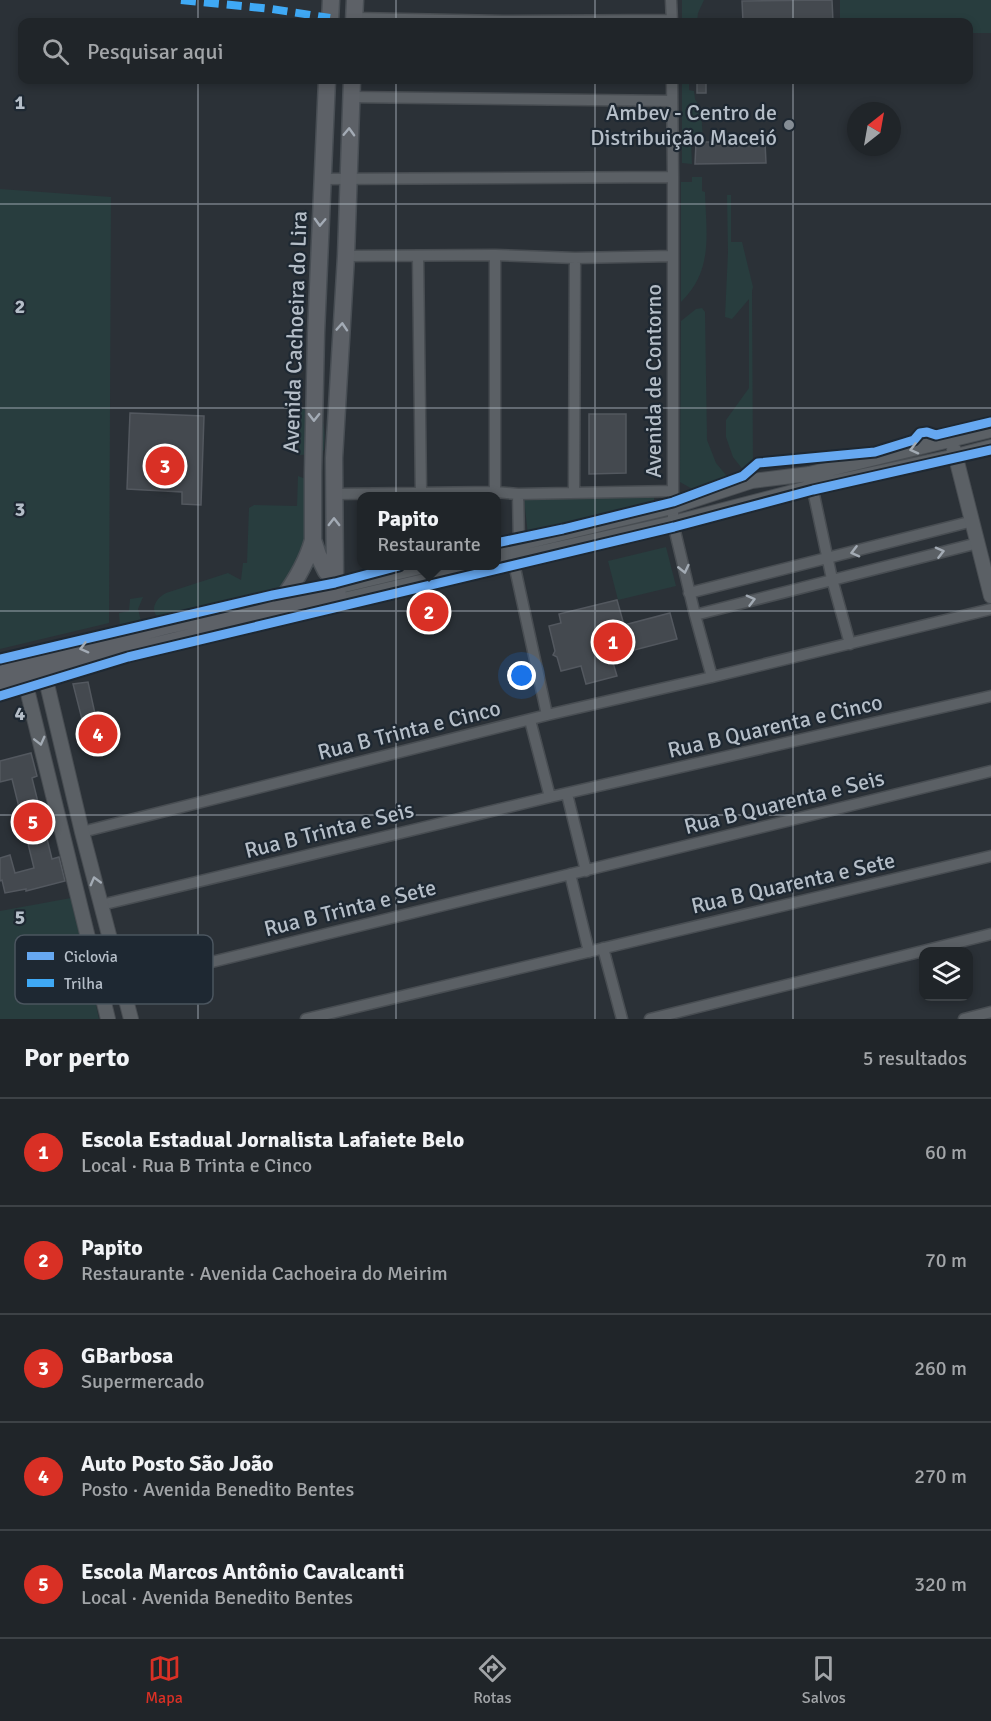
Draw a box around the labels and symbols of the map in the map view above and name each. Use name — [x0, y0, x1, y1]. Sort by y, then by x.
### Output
text: 1 — [15, 90, 26, 115]
place label: Ambev - Centro de Distribuição Maceió — [590, 99, 777, 151]
north arrow — [847, 102, 901, 156]
marker: Ambev - Centro de Distribuição Maceió — [782, 118, 796, 132]
one-way arrow — [343, 128, 356, 137]
street label: Avenida Cachoeira do Lira — [277, 210, 313, 454]
one-way arrow — [314, 217, 327, 226]
street label: Avenida de Contorno — [640, 284, 667, 478]
text: 2 — [15, 294, 25, 319]
one-way arrow — [335, 323, 348, 332]
one-way arrow — [308, 412, 320, 421]
one-way arrow — [909, 442, 919, 455]
pin: 3 — [146, 444, 184, 488]
text: 3 — [15, 497, 25, 522]
one-way arrow — [328, 517, 340, 526]
one-way arrow — [850, 544, 860, 557]
one-way arrow — [935, 547, 945, 560]
one-way arrow — [676, 564, 689, 574]
pin: 2 — [410, 590, 448, 634]
one-way arrow — [746, 595, 756, 608]
pin: 1 — [594, 620, 632, 664]
one-way arrow — [79, 640, 89, 653]
your location — [507, 661, 536, 690]
street label: Rua B Quarenta e Cinco — [665, 688, 885, 764]
street label: Rua B Trinta e Cinco — [315, 694, 503, 766]
text: 4 — [15, 701, 26, 726]
pin: 4 — [78, 712, 118, 756]
one-way arrow — [33, 735, 45, 746]
street label: Rua B Quarenta e Seis — [681, 764, 887, 840]
street label: Rua B Trinta e Seis — [242, 796, 416, 864]
pin: 5 — [14, 800, 52, 844]
street label: Rua B Quarenta e Sete — [688, 846, 898, 920]
street label: Rua B Trinta e Sete — [261, 874, 439, 942]
one-way arrow — [90, 876, 102, 887]
text: 5 — [15, 905, 25, 930]
legend — [15, 935, 213, 1004]
text: Ciclovia — [64, 947, 118, 967]
text: Trilha — [64, 974, 103, 994]

